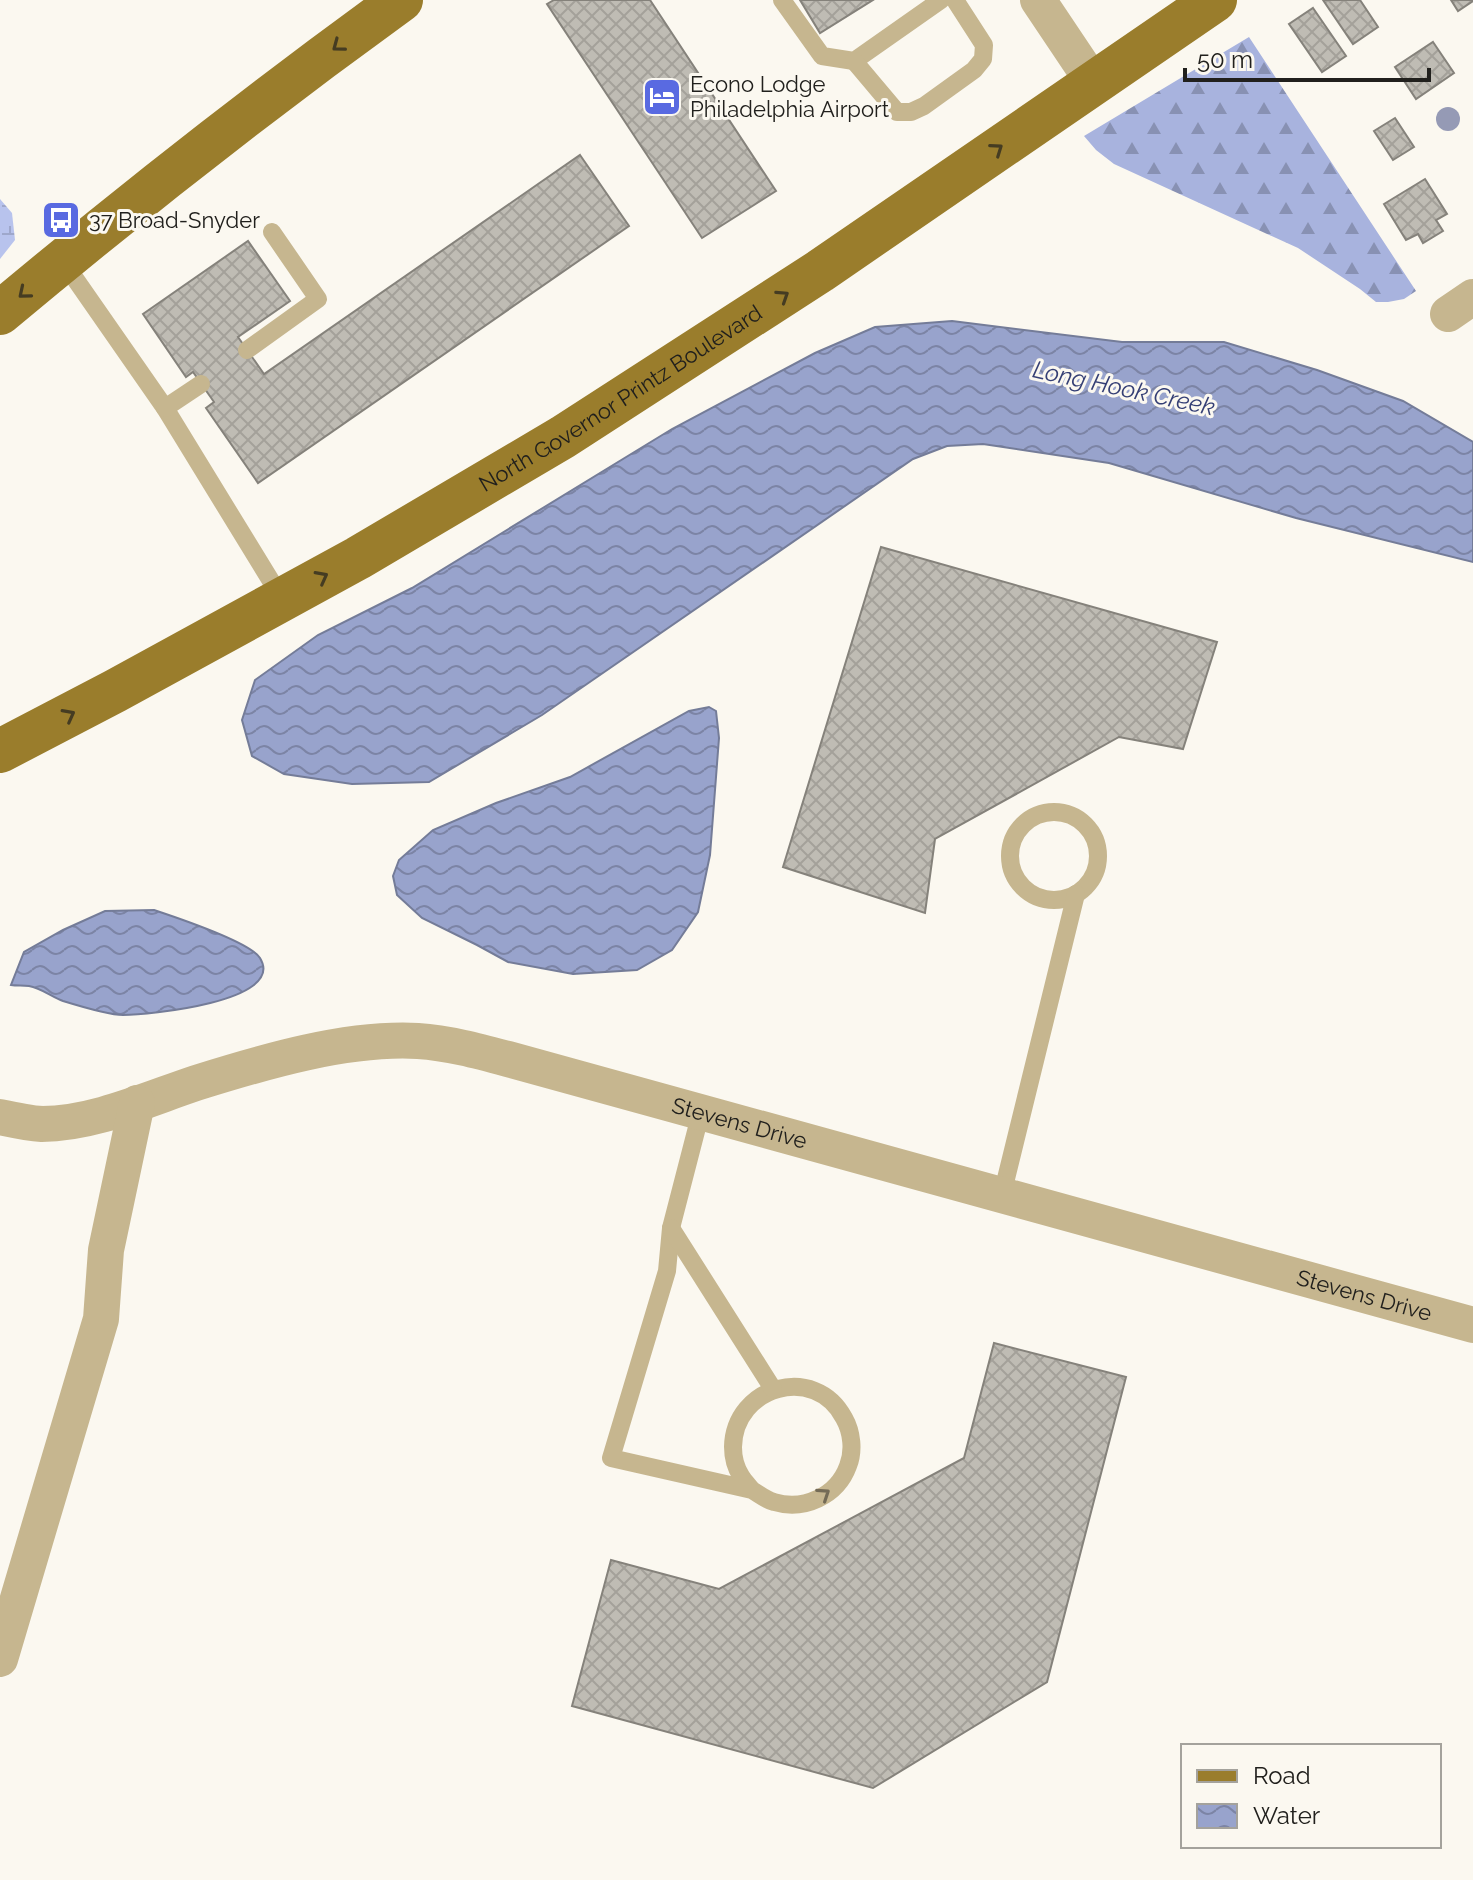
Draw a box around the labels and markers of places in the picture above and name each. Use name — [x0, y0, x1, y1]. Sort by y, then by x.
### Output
place label: Econo Lodge Philadelphia Airport — [690, 71, 890, 122]
hotel icon: Econo Lodge Philadelphia Airport — [641, 76, 683, 118]
bus stop icon: 37 Broad-Snyder — [40, 199, 82, 241]
place label: 37 Broad-Snyder — [89, 207, 260, 233]

